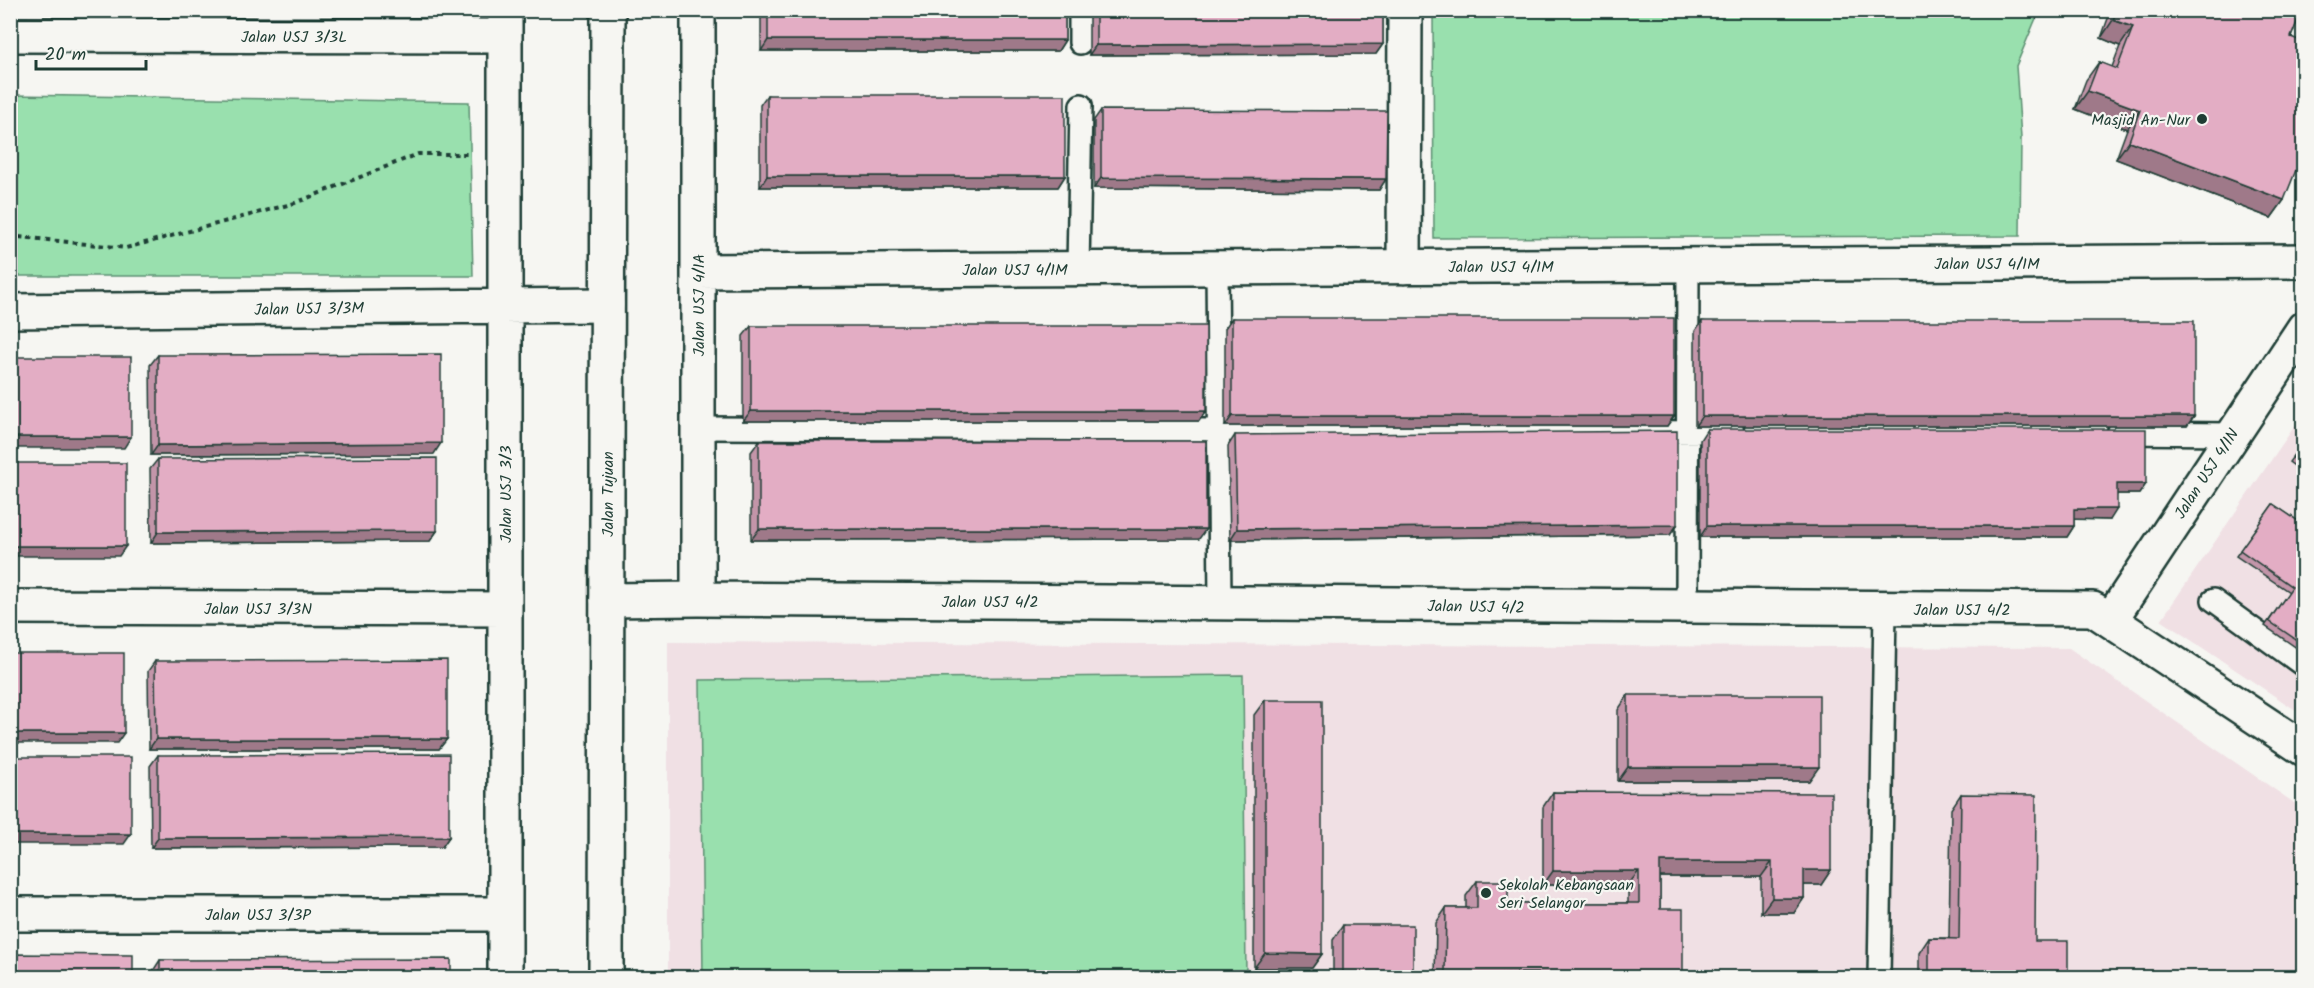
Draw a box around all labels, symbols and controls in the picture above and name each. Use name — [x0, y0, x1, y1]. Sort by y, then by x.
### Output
street label: Jalan USJ 3/3L — [241, 25, 347, 50]
scale bar — [36, 33, 146, 71]
text: 20 m — [45, 41, 86, 70]
place label: Masjid An-Nur — [2091, 108, 2192, 133]
marker: Masjid An-Nur — [2195, 112, 2209, 126]
street label: Jalan USJ 4/1M — [1934, 252, 2040, 277]
street label: Jalan USJ 4/1A — [687, 253, 712, 356]
street label: Jalan USJ 4/1M — [1448, 255, 1554, 280]
street label: Jalan USJ 4/1M — [962, 258, 1068, 283]
street label: Jalan USJ 3/3M — [254, 296, 365, 323]
street label: Jalan USJ 4/1N — [2169, 423, 2246, 524]
street label: Jalan USJ 3/3 — [494, 445, 519, 543]
street label: Jalan Tujuan — [596, 451, 621, 537]
street label: Jalan USJ 4/2 — [941, 590, 1039, 615]
street label: Jalan USJ 4/2 — [1427, 594, 1525, 621]
street label: Jalan USJ 3/3N — [204, 597, 312, 622]
street label: Jalan USJ 4/2 — [1913, 598, 2011, 623]
place label: Sekolah Kebangsaan Seri Selangor — [1498, 873, 1634, 916]
marker: Sekolah Kebangsaan Seri Selangor — [1479, 886, 1493, 900]
street label: Jalan USJ 3/3P — [205, 903, 311, 928]

